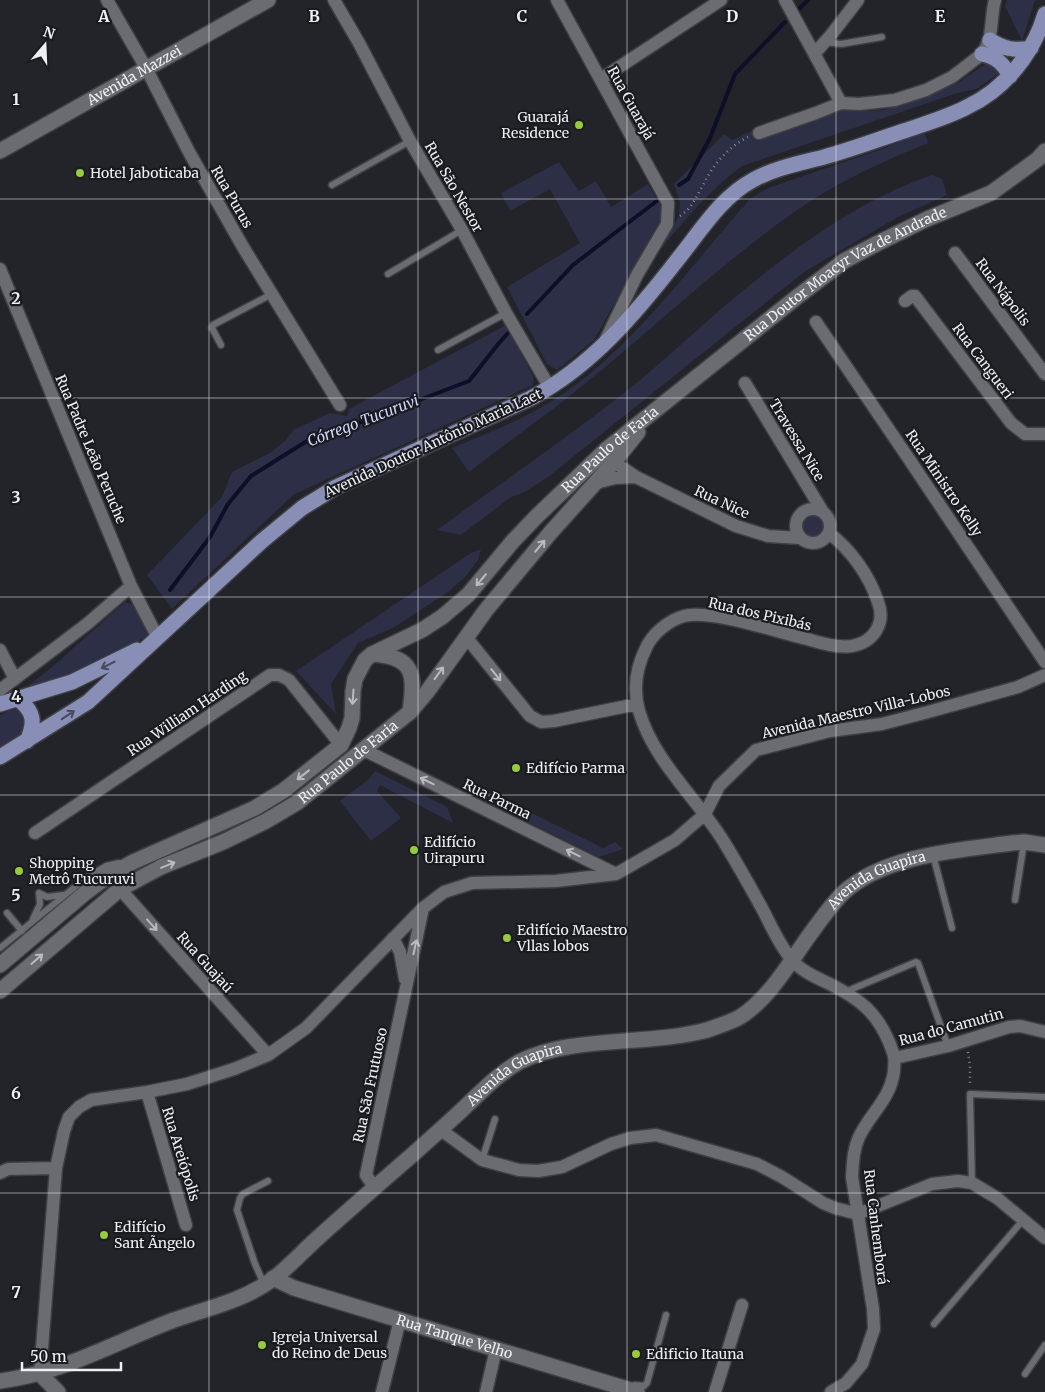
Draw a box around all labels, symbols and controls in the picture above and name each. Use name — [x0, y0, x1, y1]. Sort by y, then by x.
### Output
text: A — [97, 6, 110, 26]
text: B — [308, 6, 320, 26]
text: C — [517, 6, 527, 26]
text: D — [726, 6, 738, 26]
text: E — [935, 6, 946, 26]
north arrow — [20, 20, 70, 70]
text: N — [41, 22, 57, 43]
street label: Avenida Mazzei — [83, 41, 185, 110]
street label: Rua Guarajá — [604, 63, 659, 143]
text: 1 — [12, 89, 20, 109]
place label: Guarajá Residence — [501, 108, 569, 142]
marker: Guarajá Residence — [573, 119, 585, 131]
street label: Rua São Nestor — [421, 139, 487, 235]
street label: Rua Purus — [207, 163, 257, 231]
place label: Hotel Jaboticaba — [90, 164, 199, 182]
marker: Hotel Jaboticaba — [74, 167, 86, 179]
street label: Rua Doutor Moacyr Vaz de Andrade — [740, 203, 949, 345]
street label: Rua Nápolis — [972, 255, 1034, 329]
text: 2 — [11, 288, 21, 308]
street label: Rua Cangueri — [949, 319, 1018, 403]
street label: Rua Padre Leão Peruche — [51, 372, 131, 526]
street label: Avenida Doutor Antônio Maria Laet — [321, 384, 545, 502]
water label: Córrego Tucuruvi — [304, 390, 421, 451]
street label: Travessa Nice — [765, 396, 829, 484]
street label: Rua Paulo de Faria — [558, 402, 662, 497]
street label: Rua Ministro Kelly — [902, 426, 987, 540]
street label: Rua Nice — [692, 481, 752, 523]
text: 3 — [11, 487, 21, 507]
one-way arrow — [534, 539, 545, 552]
one-way arrow — [476, 573, 487, 586]
street label: Rua dos Pixibás — [707, 593, 813, 635]
one-way arrow — [101, 660, 116, 670]
street label: Rua William Harding — [124, 666, 251, 760]
one-way arrow — [434, 666, 444, 680]
one-way arrow — [491, 668, 502, 681]
street label: Avenida Maestro Villa-Lobos — [759, 682, 952, 743]
text: 4 — [11, 686, 21, 706]
one-way arrow — [348, 688, 358, 704]
one-way arrow — [60, 709, 74, 719]
street label: Rua Paulo de Faria — [294, 716, 402, 807]
place label: Edifício Parma — [526, 759, 625, 777]
marker: Edifício Parma — [510, 762, 522, 774]
one-way arrow — [296, 770, 310, 780]
street label: Rua Parma — [460, 775, 534, 823]
one-way arrow — [420, 776, 435, 785]
place label: Edifício Uirapuru — [424, 833, 485, 867]
marker: Edifício Uirapuru — [408, 844, 420, 856]
street label: Avenida Guapira — [823, 847, 928, 914]
one-way arrow — [565, 848, 580, 858]
place label: Shopping Metrô Tucuruvi — [29, 854, 135, 888]
one-way arrow — [160, 859, 175, 869]
marker: Shopping Metrô Tucuruvi — [13, 865, 25, 877]
text: 5 — [11, 885, 21, 905]
one-way arrow — [146, 918, 158, 931]
place label: Edifício Maestro Vllas lobos — [516, 921, 627, 955]
street label: Rua Guajaú — [173, 928, 237, 996]
marker: Edifício Maestro Vllas lobos — [501, 932, 513, 944]
one-way arrow — [410, 940, 420, 956]
one-way arrow — [30, 954, 43, 965]
street label: Rua do Camutin — [897, 1004, 1005, 1050]
street label: Rua São Frutuoso — [349, 1026, 391, 1144]
street label: Avenida Guapira — [462, 1039, 564, 1110]
text: 6 — [11, 1083, 21, 1103]
street label: Rua Areiópolis — [158, 1105, 204, 1203]
street label: Rua Canhemborá — [860, 1168, 892, 1286]
place label: Edifício Sant Ãngelo — [114, 1218, 195, 1252]
marker: Edifício Sant Ãngelo — [98, 1229, 110, 1241]
text: 7 — [11, 1282, 21, 1302]
street label: Rua Tanque Velho — [394, 1311, 515, 1363]
place label: Igreja Universal do Reino de Deus — [272, 1328, 387, 1362]
marker: Igreja Universal do Reino de Deus — [256, 1339, 268, 1351]
scale bar — [22, 1340, 121, 1372]
place label: Edificio Itauna — [646, 1345, 745, 1363]
text: 50 m — [30, 1347, 67, 1366]
marker: Edificio Itauna — [630, 1348, 642, 1360]

